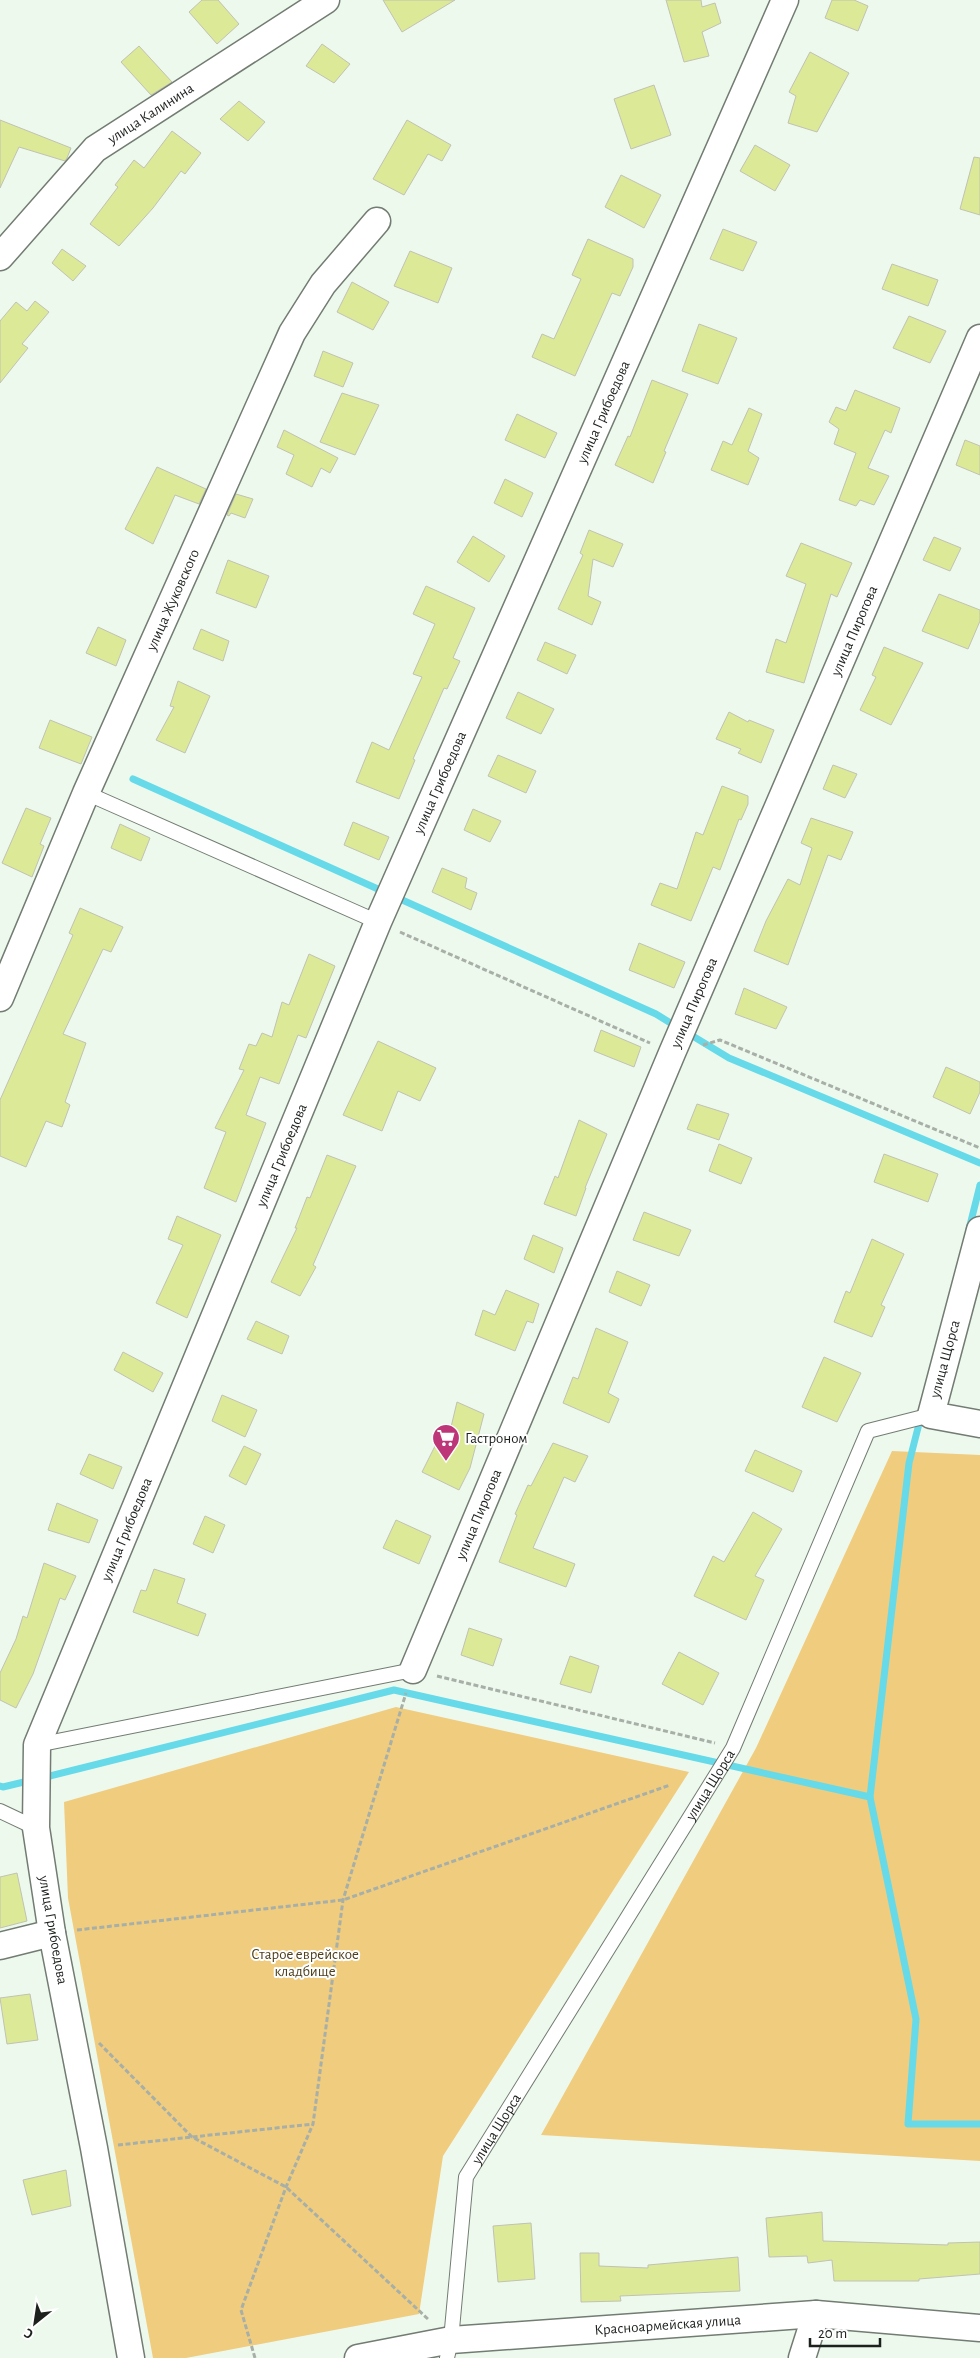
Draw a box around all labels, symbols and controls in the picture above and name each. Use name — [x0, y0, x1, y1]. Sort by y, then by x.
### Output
street label: улица Калинина — [104, 80, 196, 147]
street label: улица Грибоедова — [574, 358, 632, 466]
street label: улица Жуковского — [143, 547, 202, 654]
street label: улица Пирогова — [828, 583, 880, 679]
street label: улица Грибоедова — [410, 729, 469, 837]
street label: улица Пирогова — [667, 955, 720, 1051]
street label: улица Грибоедова — [253, 1101, 310, 1210]
street label: улица Щорса — [927, 1318, 963, 1401]
supermarket icon: Гастроном — [431, 1423, 461, 1462]
place label: Гастроном — [465, 1431, 528, 1446]
street label: улица Пирогова — [452, 1467, 504, 1563]
street label: улица Грибоедова — [98, 1475, 154, 1584]
street label: улица Щорса — [682, 1747, 738, 1824]
street label: улица Грибоедова — [36, 1873, 70, 1986]
park label: Старое еврейское кладбище — [251, 1947, 359, 1979]
street label: улица Щорса — [468, 2091, 524, 2167]
north arrow — [10, 2298, 60, 2348]
street label: Красноармейская улица — [594, 2312, 742, 2337]
scale bar — [810, 2316, 880, 2348]
text: С — [22, 2325, 36, 2341]
text: 20 m — [818, 2326, 847, 2341]

